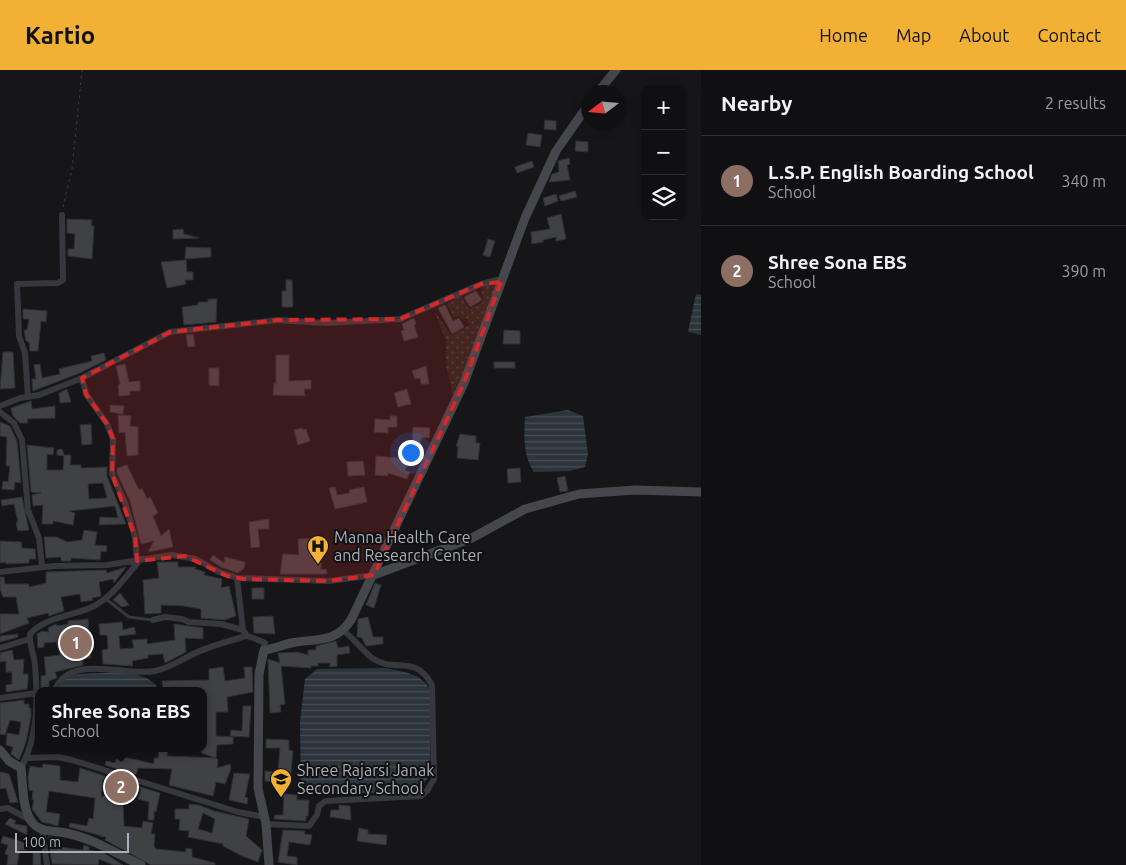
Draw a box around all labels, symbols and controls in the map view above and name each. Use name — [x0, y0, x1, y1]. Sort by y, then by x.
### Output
text: Kartio — [25, 22, 95, 49]
text: Home — [819, 25, 868, 45]
text: Map — [896, 25, 931, 45]
text: About — [959, 25, 1009, 45]
text: Contact — [1037, 25, 1101, 45]
north arrow — [581, 85, 626, 130]
map controls — [641, 85, 686, 220]
button: + — [641, 85, 686, 130]
text: Nearby — [721, 91, 792, 115]
text: 2 results — [1045, 94, 1106, 112]
button: − — [641, 130, 686, 175]
text: L.S.P. English Boarding School — [768, 161, 1034, 183]
text: 1 — [732, 172, 742, 190]
text: 340 m — [1061, 172, 1106, 190]
button: layers — [641, 175, 686, 220]
text: School — [768, 183, 816, 201]
text: Shree Sona EBS — [768, 251, 907, 273]
text: 2 — [732, 262, 742, 280]
text: 390 m — [1061, 262, 1106, 280]
text: School — [768, 273, 816, 291]
your location — [398, 440, 424, 466]
place label: Manna Health Care and Research Center — [334, 528, 482, 564]
hospital icon: Manna Health Care and Research Center — [306, 534, 330, 565]
pin: 1 — [60, 624, 92, 662]
popup — [35, 687, 207, 752]
text: Shree Sona EBS — [52, 700, 190, 722]
text: School — [52, 722, 99, 740]
place label: Shree Rajarsi Janak Secondary School — [297, 761, 434, 797]
school or university icon: Shree Rajarsi Janak Secondary School — [269, 767, 293, 798]
pin: 2 — [105, 768, 137, 806]
scale bar — [15, 830, 129, 853]
text: 100 m — [22, 834, 61, 850]

